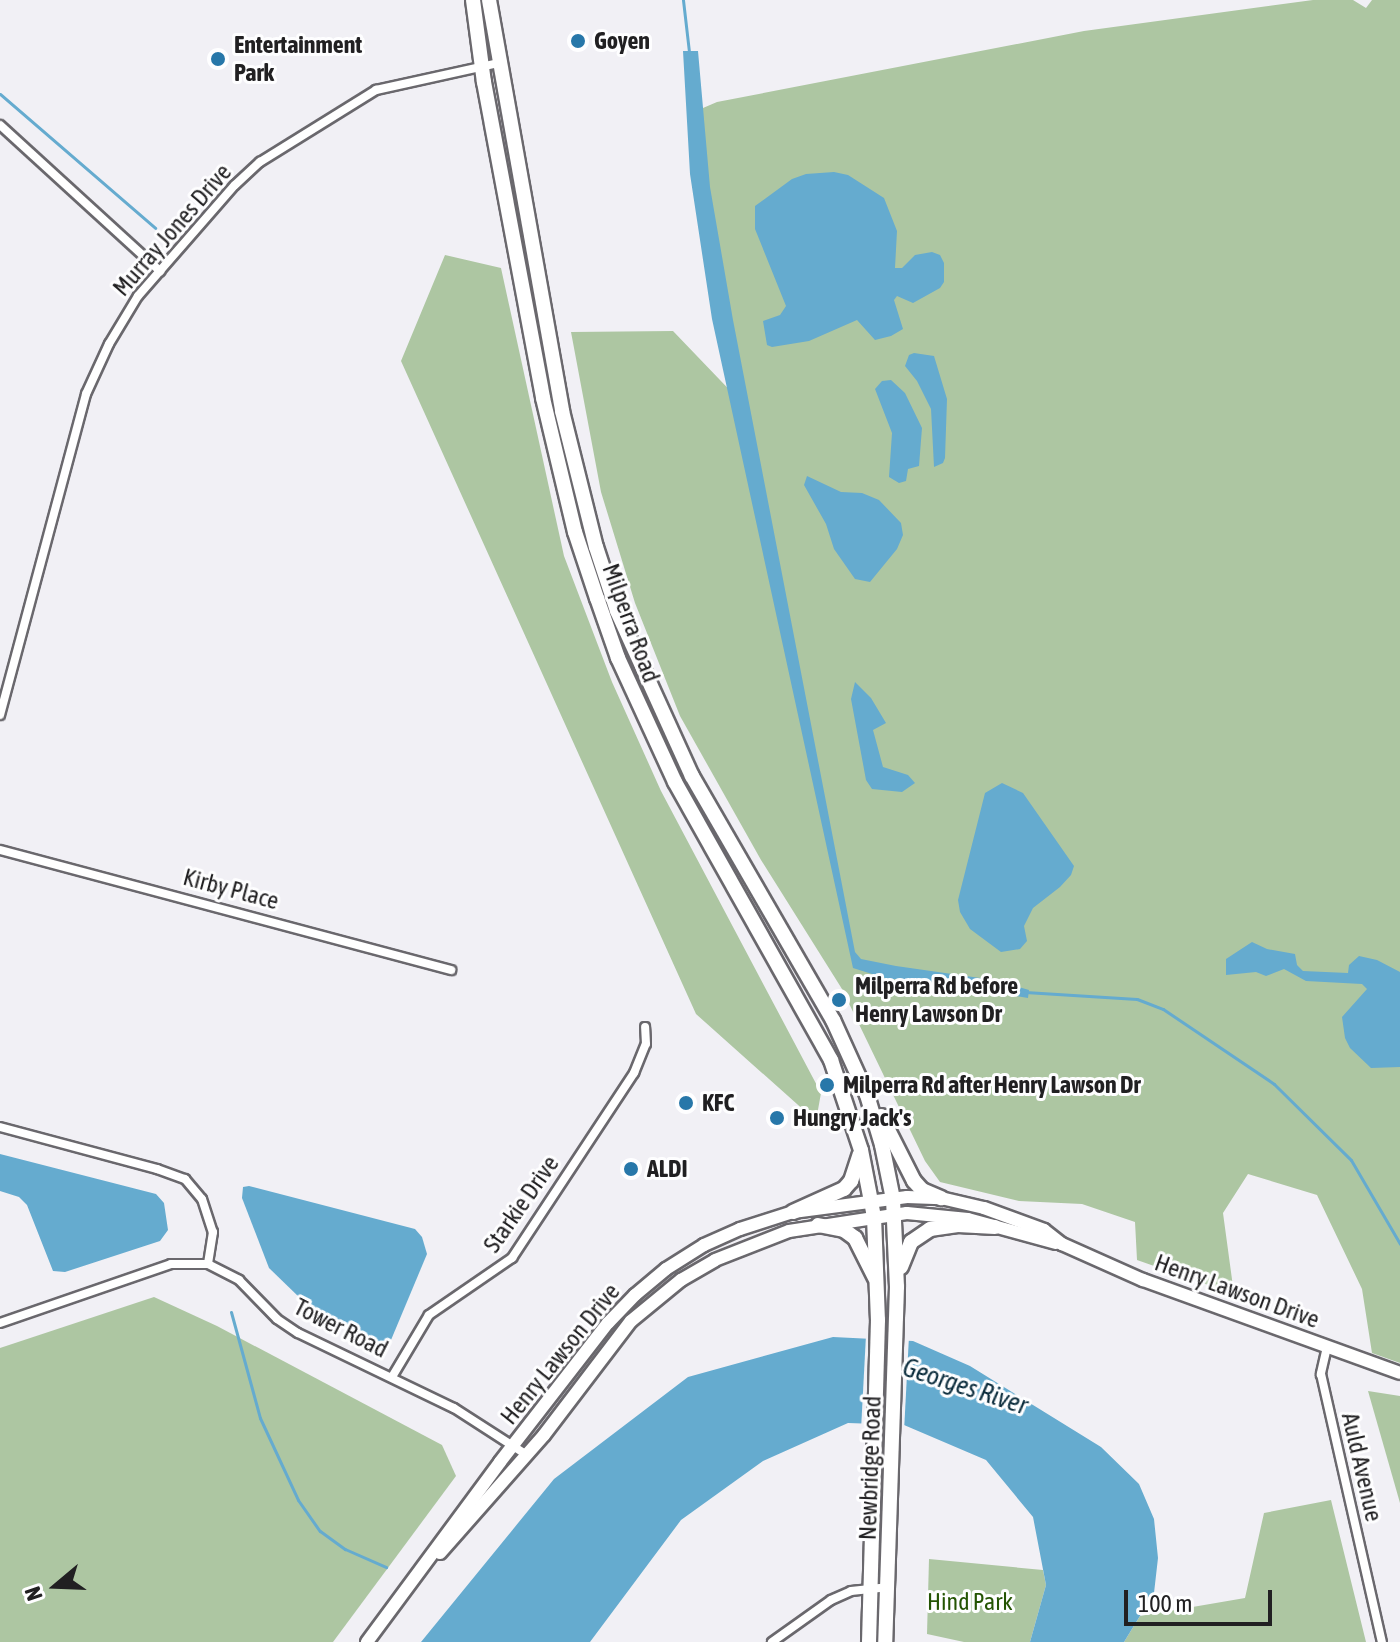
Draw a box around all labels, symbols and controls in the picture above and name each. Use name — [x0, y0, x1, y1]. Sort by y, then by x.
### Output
place label: Goyen — [594, 27, 650, 55]
place label: Entertainment Park — [234, 31, 362, 87]
marker: Goyen — [569, 32, 587, 50]
marker: Entertainment Park — [209, 50, 227, 68]
street label: Murray Jones Drive — [107, 158, 237, 302]
street label: Milperra Road — [596, 560, 666, 686]
street label: Kirby Place — [180, 862, 282, 916]
place label: Milperra Rd before Henry Lawson Dr — [855, 972, 1018, 1028]
marker: Milperra Rd before Henry Lawson Dr — [830, 991, 848, 1009]
place label: Milperra Rd after Henry Lawson Dr — [843, 1071, 1140, 1099]
marker: Milperra Rd after Henry Lawson Dr — [818, 1076, 836, 1094]
place label: KFC — [702, 1089, 734, 1117]
marker: KFC — [677, 1094, 695, 1112]
place label: Hungry Jack's — [793, 1104, 911, 1132]
marker: Hungry Jack's — [768, 1109, 786, 1127]
street label: Starkie Drive — [477, 1150, 565, 1258]
place label: ALDI — [647, 1155, 688, 1183]
marker: ALDI — [622, 1160, 640, 1178]
street label: Henry Lawson Drive — [1151, 1248, 1323, 1334]
street label: Henry Lawson Drive — [494, 1278, 626, 1430]
street label: Tower Road — [289, 1292, 393, 1364]
water label: Georges River — [899, 1352, 1031, 1422]
street label: Newbridge Road — [853, 1395, 887, 1541]
street label: Auld Avenue — [1336, 1410, 1388, 1524]
north arrow — [16, 1546, 96, 1626]
scale bar — [1128, 1574, 1276, 1624]
text: N — [19, 1583, 48, 1604]
park label: Hind Park — [927, 1588, 1013, 1616]
text: 100 m — [1138, 1590, 1192, 1617]

